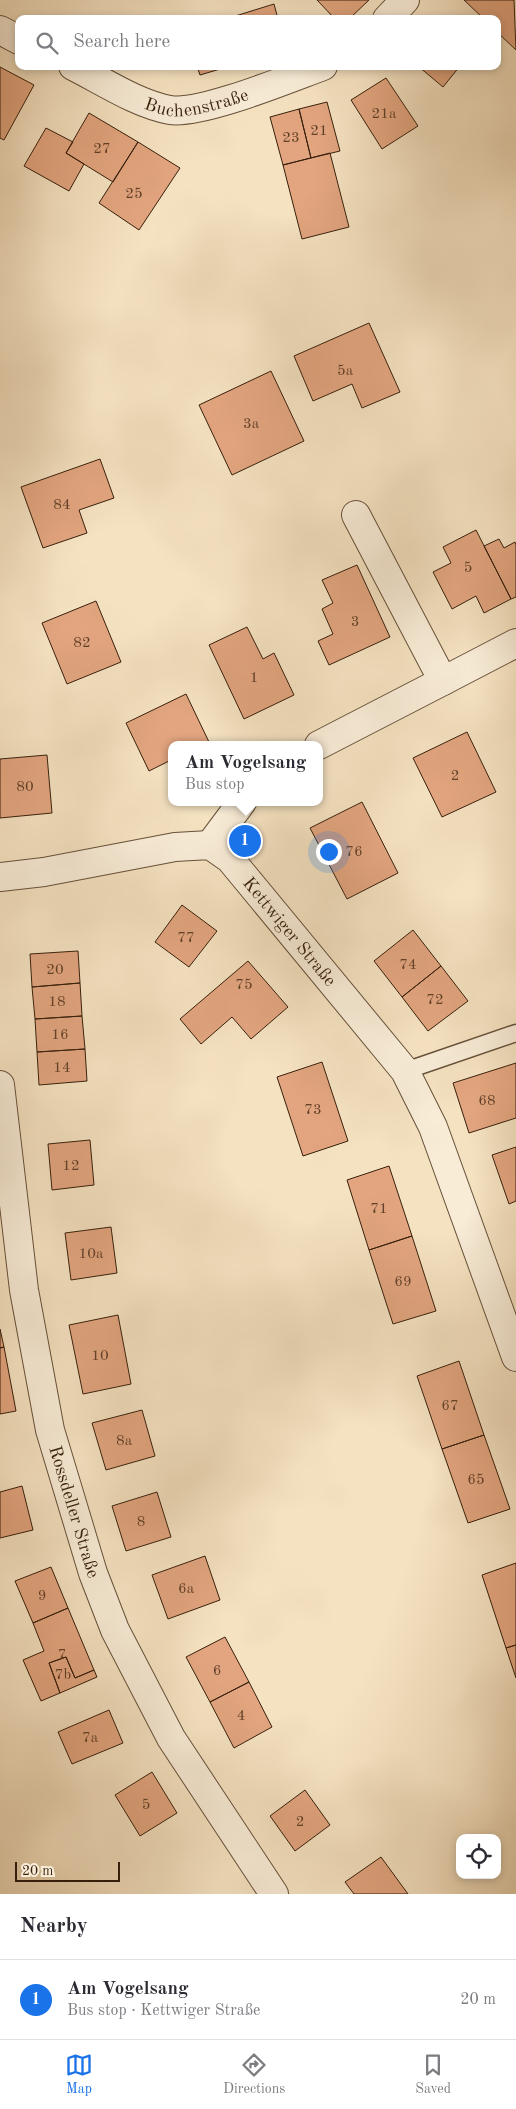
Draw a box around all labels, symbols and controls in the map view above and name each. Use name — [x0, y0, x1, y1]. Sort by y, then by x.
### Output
search box — [15, 15, 501, 70]
icon: search — [33, 29, 61, 57]
text: Search here — [73, 33, 170, 52]
street label: Buchenstraße — [142, 86, 251, 121]
house number: 21a — [372, 107, 397, 122]
house number: 21 — [310, 124, 328, 139]
house number: 23 — [282, 131, 300, 146]
house number: 27 — [93, 142, 111, 157]
house number: 25 — [125, 187, 143, 202]
house number: 5a — [337, 364, 354, 379]
house number: 3a — [243, 417, 260, 432]
house number: 84 — [53, 498, 71, 513]
house number: 5 — [464, 561, 472, 576]
house number: 3 — [351, 615, 359, 630]
house number: 82 — [73, 636, 91, 651]
house number: 1 — [250, 671, 258, 686]
popup — [168, 741, 323, 806]
text: Am Vogelsang — [185, 754, 306, 773]
house number: 2 — [451, 769, 459, 784]
text: Bus stop — [185, 777, 245, 793]
house number: 80 — [16, 780, 34, 795]
pin: 1 — [229, 822, 261, 860]
your location — [316, 839, 342, 865]
house number: 76 — [345, 845, 363, 860]
street label: Kettwiger Straße — [239, 874, 339, 990]
house number: 77 — [177, 931, 195, 946]
house number: 74 — [399, 958, 417, 973]
house number: 20 — [46, 963, 64, 978]
house number: 75 — [235, 978, 253, 993]
house number: 72 — [426, 993, 444, 1008]
house number: 18 — [48, 995, 66, 1010]
house number: 16 — [51, 1028, 69, 1043]
house number: 14 — [53, 1061, 71, 1076]
house number: 68 — [478, 1094, 496, 1109]
house number: 73 — [304, 1103, 322, 1118]
house number: 12 — [62, 1159, 80, 1174]
house number: 71 — [370, 1202, 388, 1217]
house number: 10a — [79, 1247, 104, 1262]
house number: 69 — [394, 1275, 412, 1290]
house number: 10 — [91, 1349, 109, 1364]
house number: 67 — [441, 1399, 459, 1414]
house number: 8a — [116, 1434, 133, 1449]
street label: Rossdeller Straße — [45, 1444, 102, 1581]
house number: 65 — [467, 1473, 485, 1488]
house number: 8 — [137, 1515, 145, 1530]
house number: 6a — [178, 1582, 195, 1597]
house number: 9 — [38, 1589, 46, 1604]
house number: 7 — [58, 1648, 66, 1663]
house number: 6 — [213, 1664, 221, 1679]
house number: 7b — [55, 1668, 71, 1683]
house number: 4 — [237, 1709, 245, 1724]
house number: 7a — [82, 1731, 99, 1746]
house number: 5 — [142, 1798, 150, 1813]
house number: 2 — [296, 1815, 304, 1830]
map controls — [456, 1834, 501, 1879]
button: locate — [456, 1834, 501, 1879]
scale bar — [15, 1859, 120, 1882]
text: 20 m — [22, 1864, 53, 1878]
text: Nearby — [20, 1916, 88, 1937]
text: Am Vogelsang — [67, 1980, 189, 1999]
text: 1 — [31, 1992, 41, 2008]
text: 20 m — [460, 1992, 496, 2008]
text: Bus stop · Kettwiger Straße — [67, 2003, 260, 2019]
tab: Map — [65, 2051, 93, 2098]
tab: Directions — [223, 2051, 285, 2098]
tab: Saved — [415, 2051, 451, 2098]

